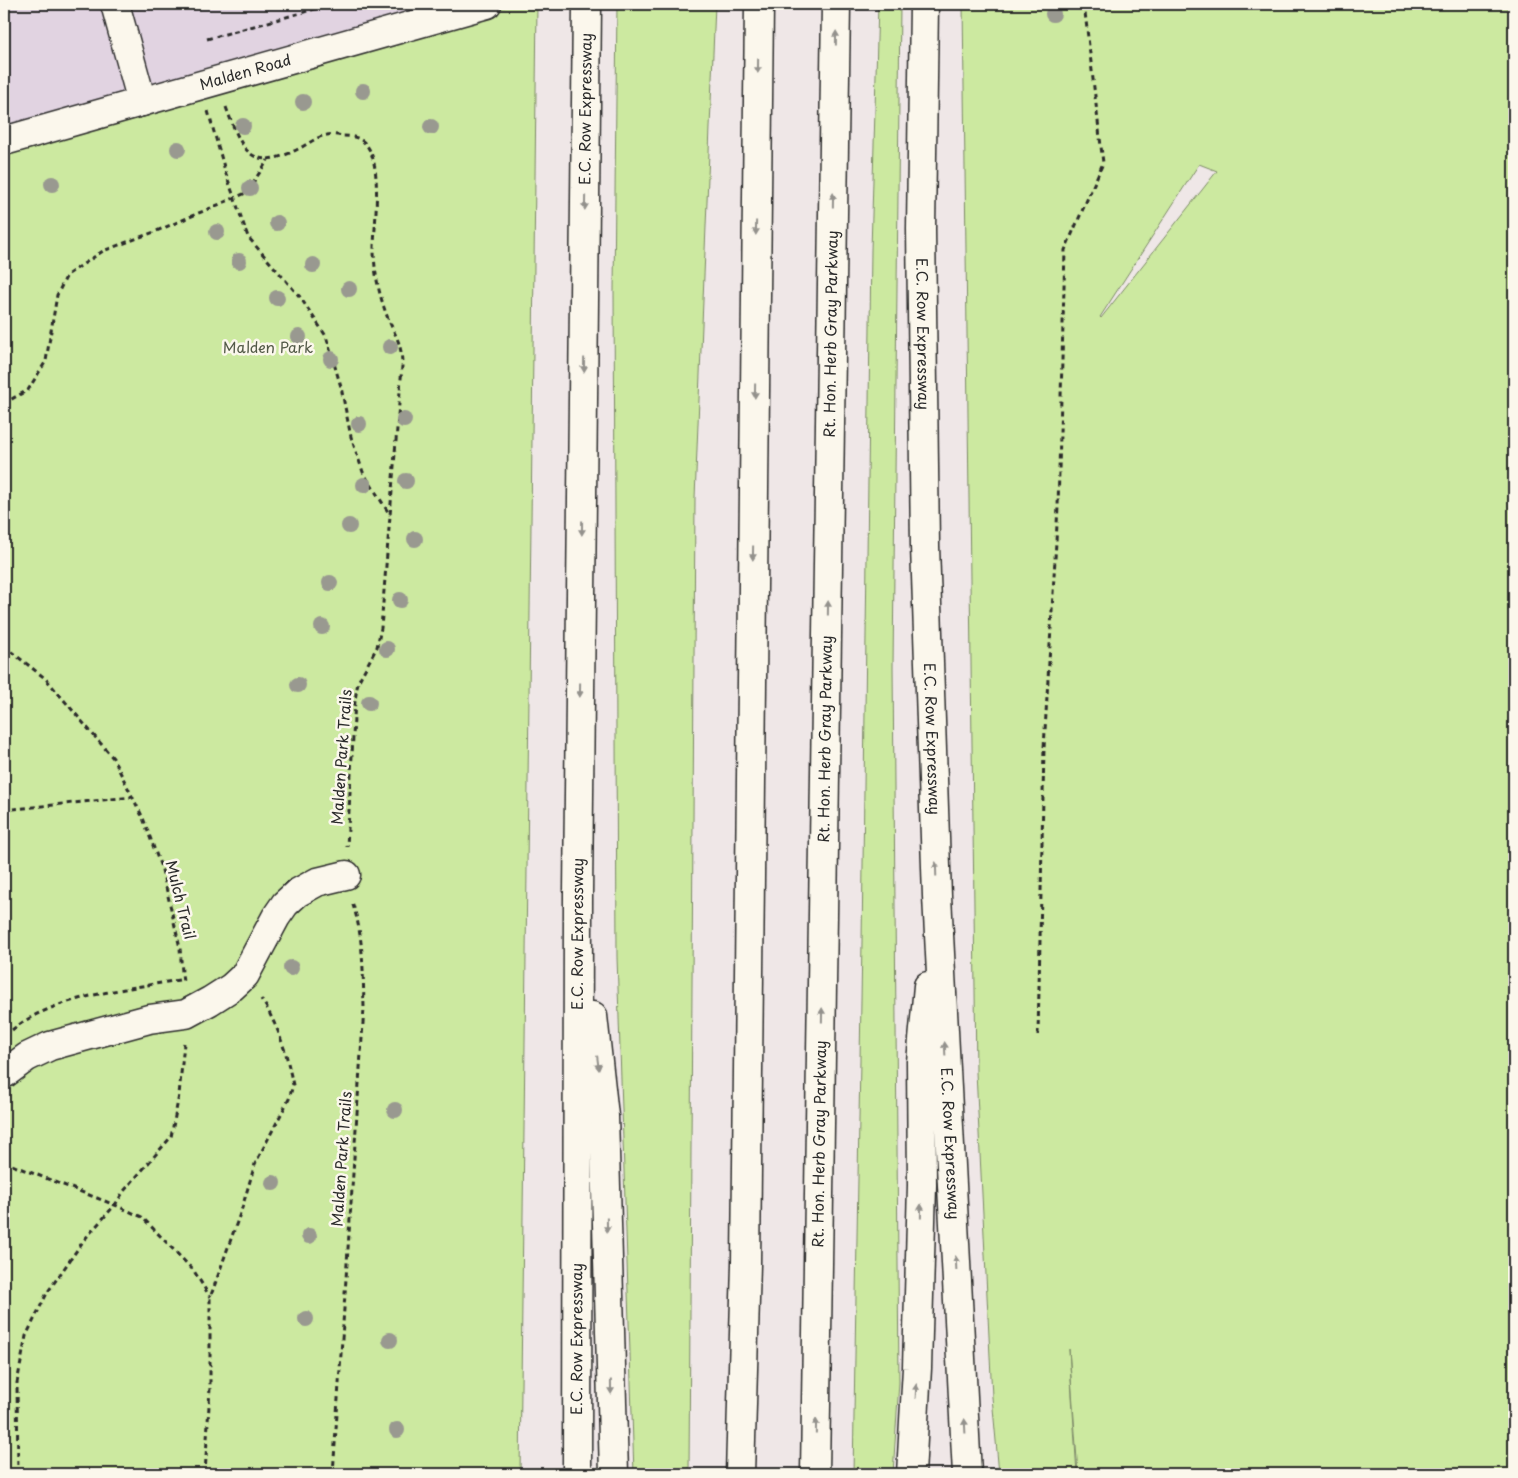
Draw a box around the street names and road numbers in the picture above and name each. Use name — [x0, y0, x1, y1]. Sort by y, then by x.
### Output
street label: E.C. Row Expressway — [572, 33, 597, 185]
street label: Malden Road — [197, 47, 293, 95]
street label: Rt. Hon. Herb Gray Parkway — [817, 230, 843, 438]
street label: E.C. Row Expressway — [911, 258, 936, 410]
street label: Rt. Hon. Herb Gray Parkway — [811, 635, 837, 843]
street label: E.C. Row Expressway — [919, 662, 947, 815]
street label: Malden Park Trails — [324, 688, 357, 825]
street label: Mulch Trail — [161, 858, 202, 942]
street label: E.C. Row Expressway — [565, 858, 588, 1010]
street label: Rt. Hon. Herb Gray Parkway — [805, 1040, 831, 1248]
street label: E.C. Row Expressway — [936, 1067, 967, 1220]
street label: Malden Park Trails — [324, 1090, 357, 1227]
street label: E.C. Row Expressway — [564, 1263, 587, 1415]

